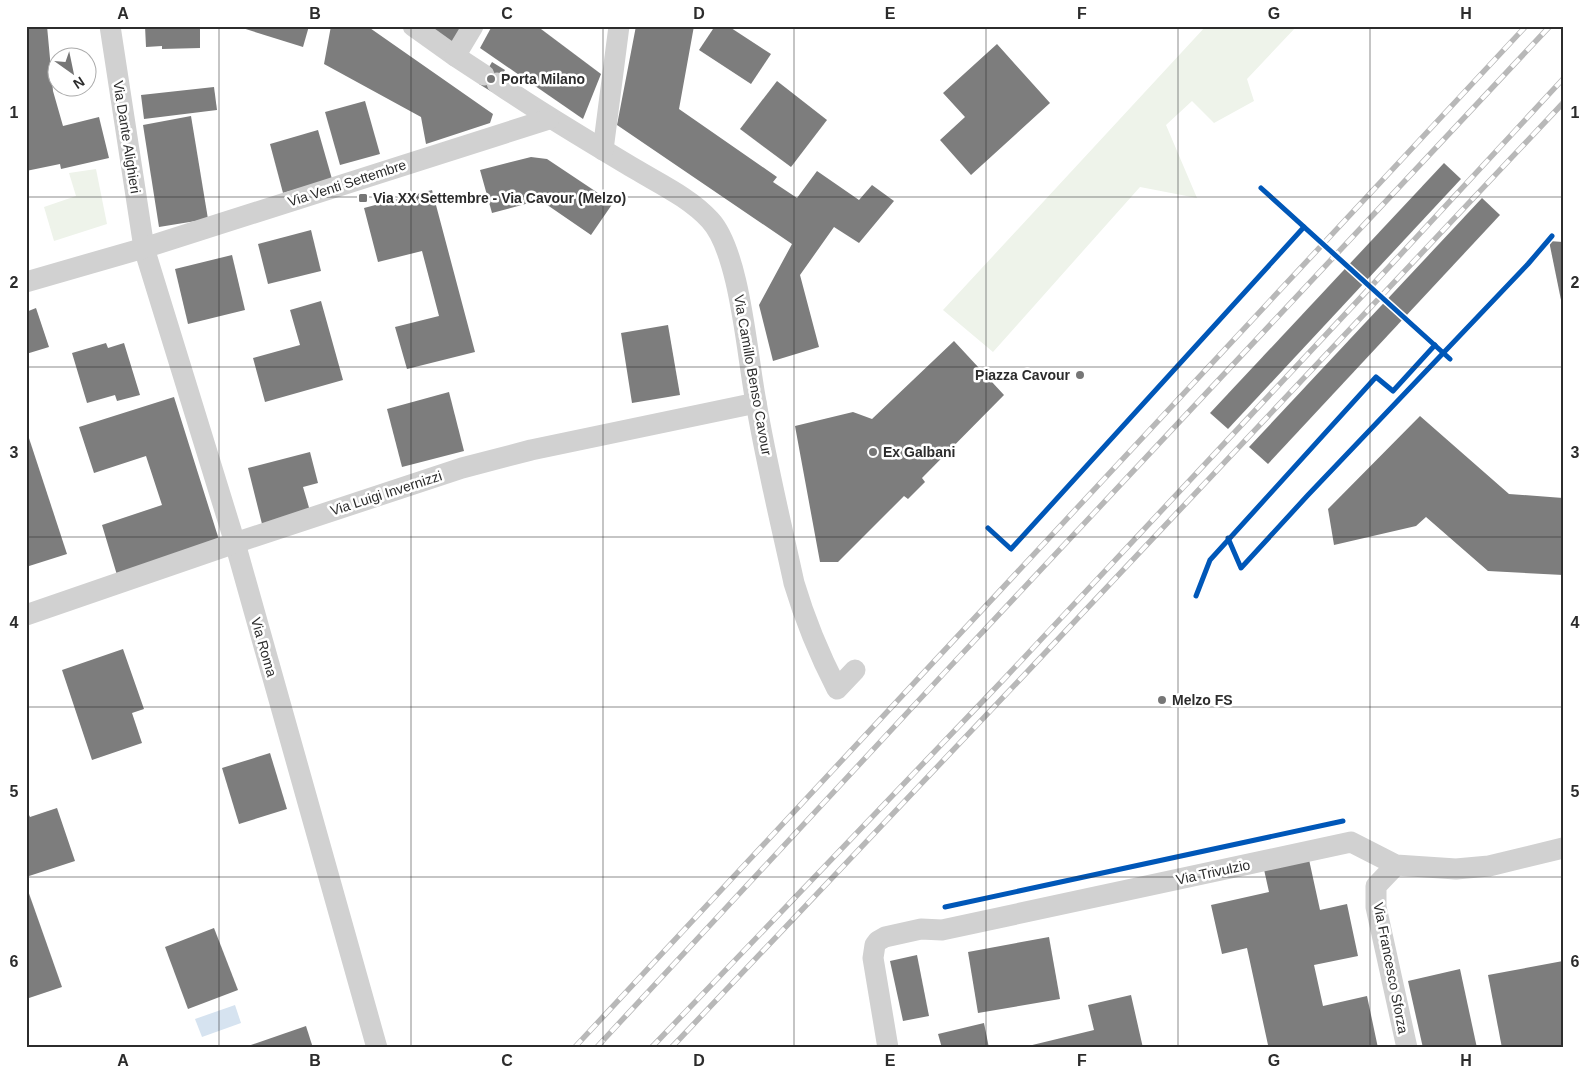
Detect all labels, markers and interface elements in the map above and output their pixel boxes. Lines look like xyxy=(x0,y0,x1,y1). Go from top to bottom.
text: A xyxy=(117,5,129,22)
text: B xyxy=(309,5,321,22)
text: C xyxy=(501,5,513,22)
text: D xyxy=(693,5,705,22)
text: E xyxy=(885,5,896,22)
text: F xyxy=(1077,5,1087,22)
text: G xyxy=(1268,5,1280,22)
text: H xyxy=(1460,5,1472,22)
north arrow xyxy=(48,48,98,98)
place label: Porta Milano xyxy=(501,71,585,87)
text: N xyxy=(70,73,88,92)
marker: Porta Milano xyxy=(485,73,497,85)
street label: Via Dante Alighieri xyxy=(110,79,144,195)
text: 1 xyxy=(10,104,19,121)
text: 1 xyxy=(1571,104,1580,121)
street label: Via Venti Settembre xyxy=(286,156,408,210)
place label: Via XX Settembre - Via Cavour (Melzo) xyxy=(373,190,626,206)
marker: Via XX Settembre - Via Cavour (Melzo) xyxy=(357,192,369,204)
text: 2 xyxy=(10,274,19,291)
text: 2 xyxy=(1571,274,1580,291)
street label: Via Camillo Benso Cavour xyxy=(731,293,775,457)
place label: Piazza Cavour xyxy=(975,367,1071,383)
marker: Piazza Cavour xyxy=(1074,369,1086,381)
text: 3 xyxy=(10,444,19,461)
place label: Ex Galbani xyxy=(883,444,955,460)
text: 3 xyxy=(1571,444,1580,461)
marker: Ex Galbani xyxy=(867,446,879,458)
street label: Via Luigi Invernizzi xyxy=(328,467,444,519)
text: 4 xyxy=(10,614,19,631)
text: 4 xyxy=(1571,614,1580,631)
street label: Via Roma xyxy=(248,615,280,679)
place label: Melzo FS xyxy=(1172,692,1233,708)
marker: Melzo FS xyxy=(1156,694,1168,706)
text: 5 xyxy=(10,783,19,800)
text: 5 xyxy=(1571,783,1580,800)
street label: Via Trivulzio xyxy=(1175,856,1252,888)
street label: Via Francesco Sforza xyxy=(1370,901,1412,1035)
text: 6 xyxy=(10,953,19,970)
text: 6 xyxy=(1571,953,1580,970)
text: A xyxy=(117,1052,129,1069)
text: B xyxy=(309,1052,321,1069)
text: C xyxy=(501,1052,513,1069)
text: D xyxy=(693,1052,705,1069)
text: E xyxy=(885,1052,896,1069)
text: F xyxy=(1077,1052,1087,1069)
text: G xyxy=(1268,1052,1280,1069)
text: H xyxy=(1460,1052,1472,1069)

